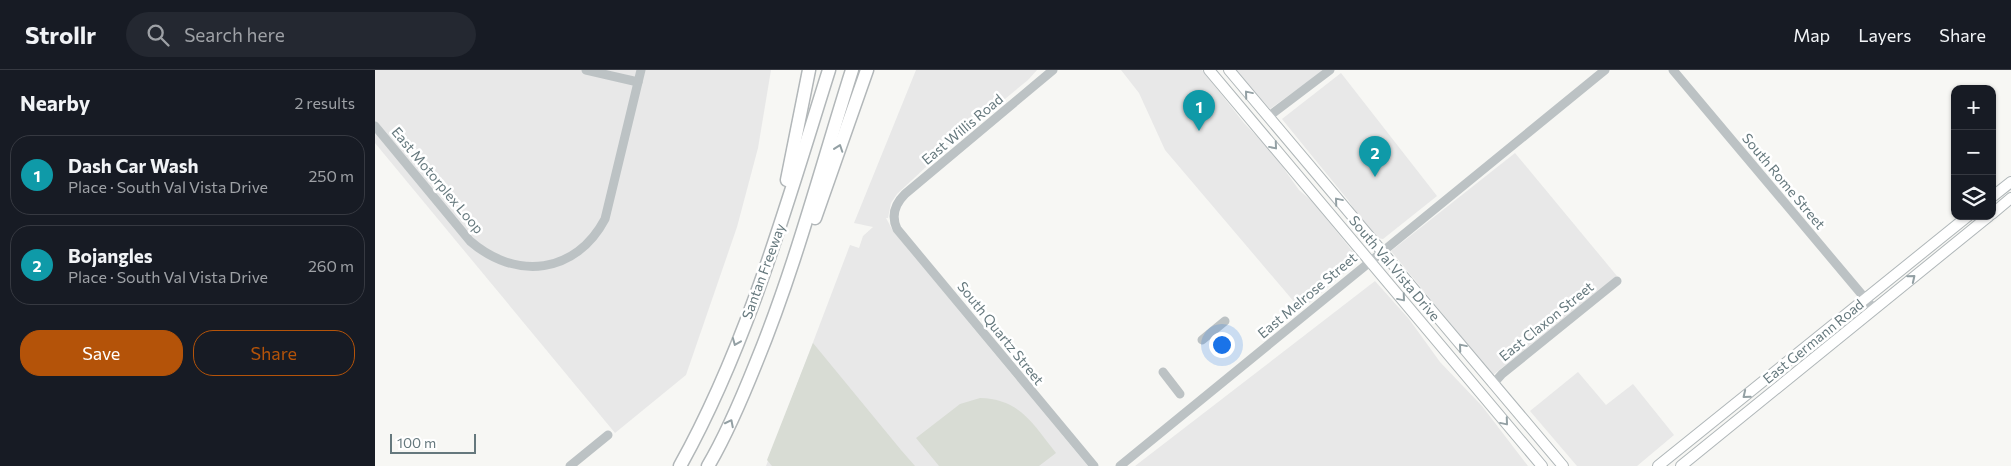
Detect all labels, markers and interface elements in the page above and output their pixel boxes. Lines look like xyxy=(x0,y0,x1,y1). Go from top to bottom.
search box xyxy=(126,12,476,57)
text: Strollr xyxy=(25,20,96,49)
icon: search xyxy=(144,21,172,49)
text: Search here xyxy=(184,23,285,46)
text: Map xyxy=(1793,24,1830,46)
text: Layers xyxy=(1858,24,1911,46)
text: Share xyxy=(1939,24,1986,46)
map controls xyxy=(1951,85,1996,220)
button: + xyxy=(1951,85,1996,130)
text: Nearby xyxy=(20,90,90,115)
street label: East Willis Road xyxy=(918,90,1006,168)
pin: 1 xyxy=(1183,90,1215,131)
one-way arrow xyxy=(1245,90,1254,99)
text: 2 results xyxy=(294,93,355,112)
street label: East Motorplex Loop xyxy=(388,123,488,237)
street label: South Rome Street xyxy=(1739,130,1829,233)
button: − xyxy=(1951,130,1996,175)
pin: 2 xyxy=(1359,136,1391,177)
one-way arrow xyxy=(1268,141,1277,150)
one-way arrow xyxy=(834,145,844,153)
text: Dash Car Wash xyxy=(68,154,199,177)
text: 1 xyxy=(33,166,41,185)
text: 250 m xyxy=(308,166,354,185)
button: layers xyxy=(1951,175,1996,220)
text: Place · South Val Vista Drive xyxy=(68,177,268,196)
one-way arrow xyxy=(1336,198,1344,207)
street label: South Val Vista Drive xyxy=(1346,212,1444,324)
street label: Santan Freeway xyxy=(738,221,788,321)
text: Bojangles xyxy=(68,244,153,267)
street label: East Melrose Street xyxy=(1254,248,1360,341)
text: 2 xyxy=(32,256,42,275)
text: 260 m xyxy=(308,256,354,275)
text: Place · South Val Vista Drive xyxy=(68,267,268,286)
one-way arrow xyxy=(1906,276,1915,284)
street label: South Quartz Street xyxy=(954,278,1048,388)
street label: East Claxon Street xyxy=(1495,278,1597,364)
one-way arrow xyxy=(1396,292,1405,301)
street label: East Germann Road xyxy=(1759,295,1867,387)
button: Save xyxy=(20,330,183,376)
button: Share xyxy=(193,330,355,376)
your location xyxy=(1209,332,1235,358)
one-way arrow xyxy=(732,337,743,346)
one-way arrow xyxy=(1459,344,1467,353)
one-way arrow xyxy=(1743,390,1752,398)
one-way arrow xyxy=(1500,416,1509,425)
one-way arrow xyxy=(724,419,734,428)
scale bar xyxy=(390,431,476,454)
text: 100 m xyxy=(397,434,436,451)

